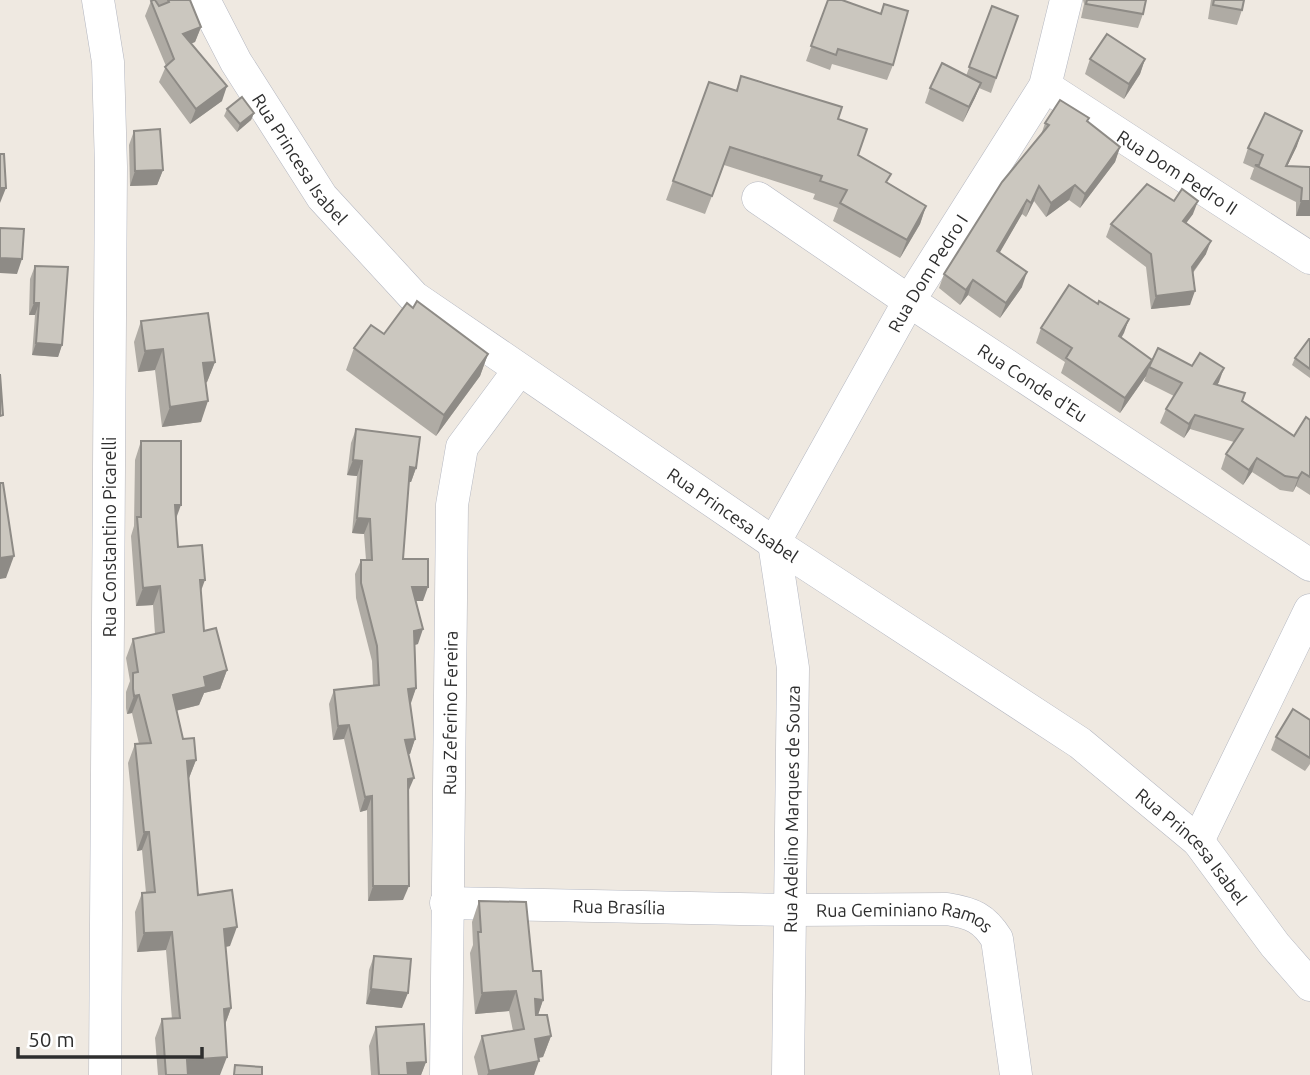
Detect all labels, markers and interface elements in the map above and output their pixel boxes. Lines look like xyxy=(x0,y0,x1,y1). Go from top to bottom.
street label: Rua Princesa Isabel xyxy=(249,90,352,228)
street label: Rua Dom Pedro II xyxy=(1114,126,1241,218)
street label: Rua Dom Pedro I xyxy=(884,210,971,336)
street label: Rua Conde d'Eu xyxy=(974,339,1091,426)
street label: Rua Constantino Picarelli xyxy=(99,437,119,637)
street label: Rua Princesa Isabel xyxy=(664,463,802,566)
street label: Rua Zeferino Fereira xyxy=(439,631,461,795)
street label: Rua Adelino Marques de Souza xyxy=(780,685,803,933)
street label: Rua Princesa Isabel xyxy=(1132,784,1251,908)
street label: Rua Brasília xyxy=(572,896,666,917)
street label: Rua Geminiano Ramos xyxy=(816,898,998,936)
scale bar xyxy=(18,1016,201,1060)
text: 50 m xyxy=(28,1027,75,1051)

